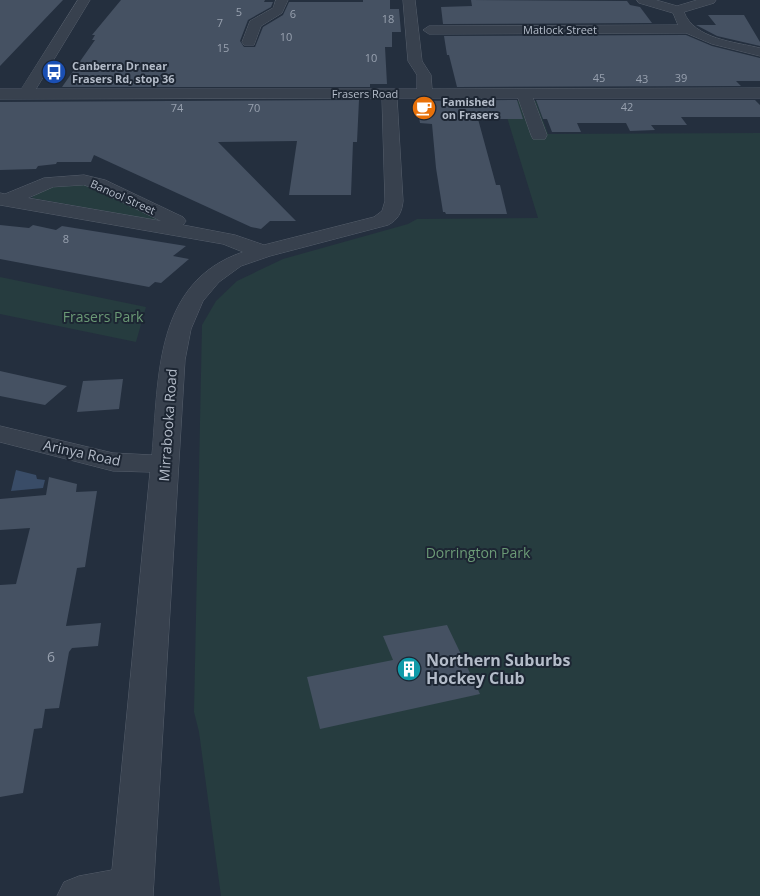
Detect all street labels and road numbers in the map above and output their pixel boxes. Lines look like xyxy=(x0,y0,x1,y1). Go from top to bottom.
street label: Matlock Street xyxy=(523,22,597,37)
street label: Frasers Road xyxy=(332,86,398,101)
street label: Banool Street xyxy=(88,176,158,218)
street label: Mirrabooka Road xyxy=(154,368,181,482)
street label: Arinya Road xyxy=(42,435,122,470)

